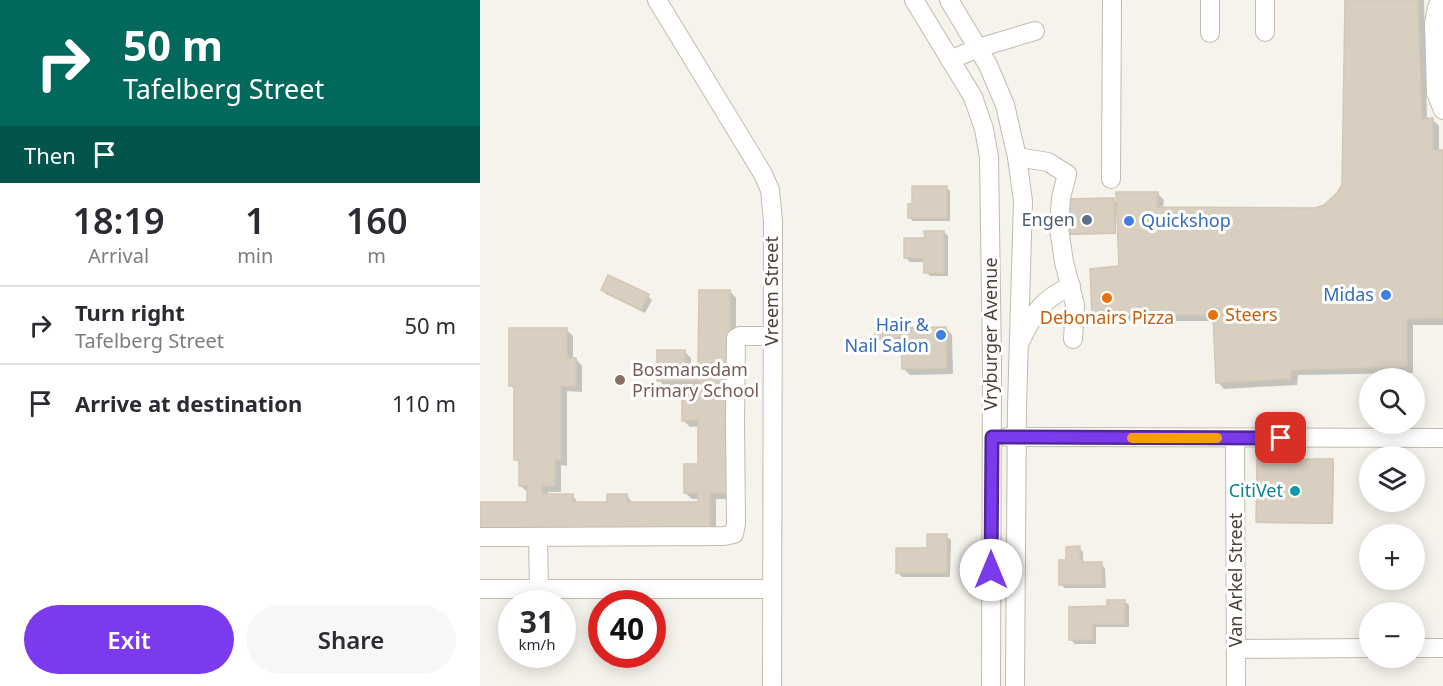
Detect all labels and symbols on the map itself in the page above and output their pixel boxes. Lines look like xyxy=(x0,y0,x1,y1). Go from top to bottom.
place label: Engen xyxy=(1022,207,1075,231)
place label: Quickshop xyxy=(1141,208,1231,232)
marker: Engen xyxy=(1080,213,1094,227)
marker: Quickshop xyxy=(1122,214,1136,228)
street label: Vreem Street xyxy=(759,236,783,346)
street label: Vryburger Avenue xyxy=(978,257,1002,411)
place label: Midas xyxy=(1323,282,1374,306)
marker: Midas xyxy=(1379,288,1393,302)
marker: Debonairs Pizza xyxy=(1100,291,1114,305)
place label: Steers xyxy=(1225,302,1278,326)
place label: Debonairs Pizza xyxy=(1040,305,1174,329)
marker: Steers xyxy=(1206,308,1220,322)
place label: Hair & Nail Salon xyxy=(845,312,930,357)
marker: Hair & Nail Salon xyxy=(934,328,948,342)
place label: Bosmansdam Primary School xyxy=(632,357,759,402)
marker: Bosmansdam Primary School xyxy=(613,373,627,387)
pin xyxy=(1255,412,1306,463)
place label: CitiVet xyxy=(1229,478,1283,502)
marker: CitiVet xyxy=(1288,484,1302,498)
street label: Van Arkel Street xyxy=(1223,512,1247,647)
position arrow xyxy=(959,538,1023,602)
speed limit sign: 40 xyxy=(588,590,666,668)

